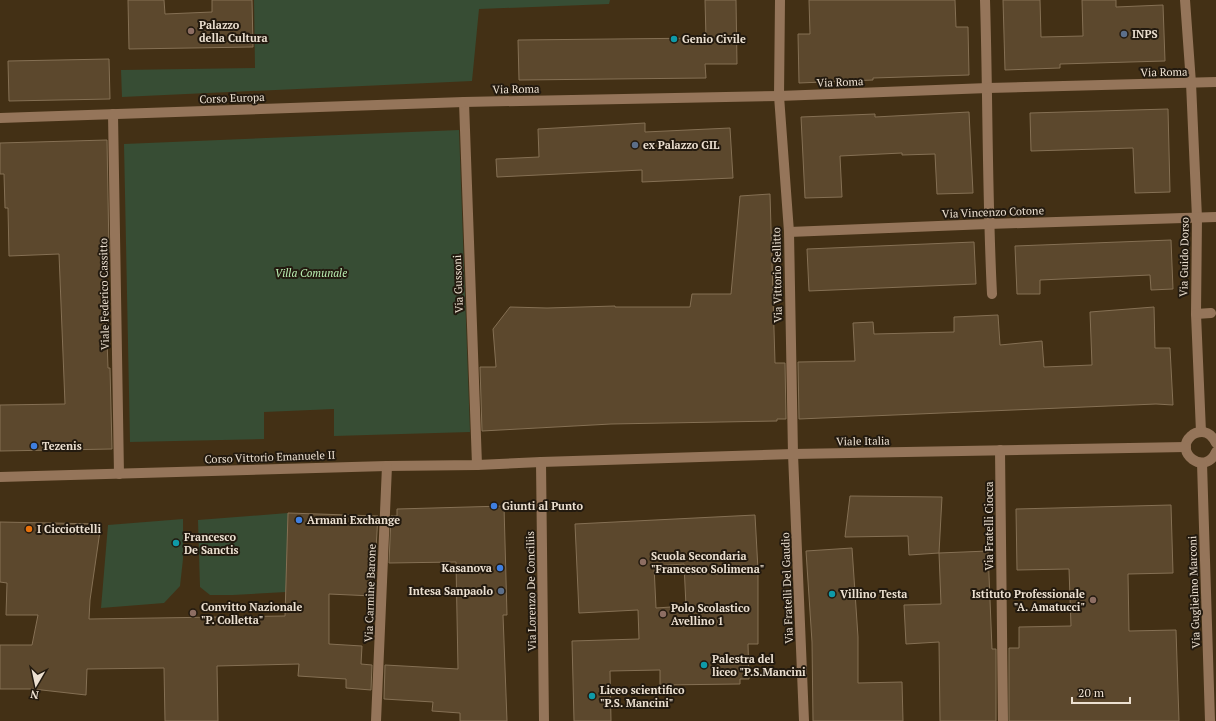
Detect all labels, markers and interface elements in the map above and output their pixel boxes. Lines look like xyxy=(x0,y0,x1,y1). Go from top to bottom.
place label: Palazzo della Cultura xyxy=(199,18,268,45)
marker: Palazzo della Cultura xyxy=(186,26,196,36)
place label: INPS xyxy=(1132,27,1158,41)
marker: INPS xyxy=(1119,29,1129,39)
place label: Genio Civile xyxy=(682,32,746,46)
marker: Genio Civile xyxy=(669,34,679,44)
street label: Via Roma xyxy=(1140,65,1188,79)
street label: Via Roma xyxy=(816,74,864,90)
street label: Via Roma xyxy=(492,82,540,96)
street label: Corso Europa xyxy=(199,90,265,106)
place label: ex Palazzo GIL xyxy=(643,138,720,152)
marker: ex Palazzo GIL xyxy=(630,140,640,150)
street label: Via Vincenzo Cotone xyxy=(942,203,1045,221)
street label: Via Guido Dorso xyxy=(1176,217,1192,297)
street label: Via Vittorio Sellitto xyxy=(769,227,785,323)
street label: Viale Federico Cassitto xyxy=(96,238,112,350)
street label: Via Gussoni xyxy=(450,255,466,313)
park label: Villa Comunale xyxy=(275,266,347,280)
street label: Viale Italia xyxy=(836,434,890,448)
place label: Tezenis xyxy=(42,439,82,453)
marker: Tezenis xyxy=(29,441,39,451)
street label: Corso Vittorio Emanuele II xyxy=(204,448,336,466)
street label: Via Fratelli Ciocca xyxy=(982,481,996,571)
place label: Giunti al Punto xyxy=(502,499,583,513)
marker: Giunti al Punto xyxy=(489,501,499,511)
place label: Armani Exchange xyxy=(307,513,400,527)
marker: Armani Exchange xyxy=(294,515,304,525)
place label: I Cicciottelli xyxy=(37,522,101,536)
marker: I Cicciottelli xyxy=(24,524,34,534)
place label: Francesco De Sanctis xyxy=(184,530,239,557)
street label: Via Lorenzo De Conciliis xyxy=(523,531,539,651)
street label: Via Fratelli Del Gaudio xyxy=(778,532,796,644)
street label: Via Guglielmo Marconi xyxy=(1185,535,1203,649)
marker: Francesco De Sanctis xyxy=(171,538,181,548)
street label: Via Carmine Barone xyxy=(361,543,379,642)
place label: Scuola Secondaria "Francesco Solimena" xyxy=(651,549,764,576)
marker: Scuola Secondaria "Francesco Solimena" xyxy=(638,557,648,567)
place label: Kasanova xyxy=(441,561,492,575)
marker: Kasanova xyxy=(495,563,505,573)
place label: Intesa Sanpaolo xyxy=(409,584,493,598)
marker: Intesa Sanpaolo xyxy=(496,586,506,596)
place label: Villino Testa xyxy=(840,587,907,601)
place label: Istituto Professionale "A. Amatucci" xyxy=(972,587,1085,614)
marker: Villino Testa xyxy=(827,589,837,599)
marker: Istituto Professionale "A. Amatucci" xyxy=(1088,595,1098,605)
place label: Convitto Nazionale "P. Colletta" xyxy=(201,600,303,627)
place label: Polo Scolastico Avellino 1 xyxy=(671,601,750,628)
marker: Convitto Nazionale "P. Colletta" xyxy=(188,608,198,618)
marker: Polo Scolastico Avellino 1 xyxy=(658,609,668,619)
place label: Palestra del liceo "P.S.Mancini xyxy=(712,652,806,679)
marker: Palestra del liceo "P.S.Mancini xyxy=(699,660,709,670)
north arrow xyxy=(16,665,56,705)
scale bar xyxy=(1072,679,1130,705)
place label: Liceo scientifico "P.S. Mancini" xyxy=(600,683,685,710)
text: 20 m xyxy=(1078,685,1105,700)
text: N xyxy=(29,687,40,702)
marker: Liceo scientifico "P.S. Mancini" xyxy=(587,691,597,701)

